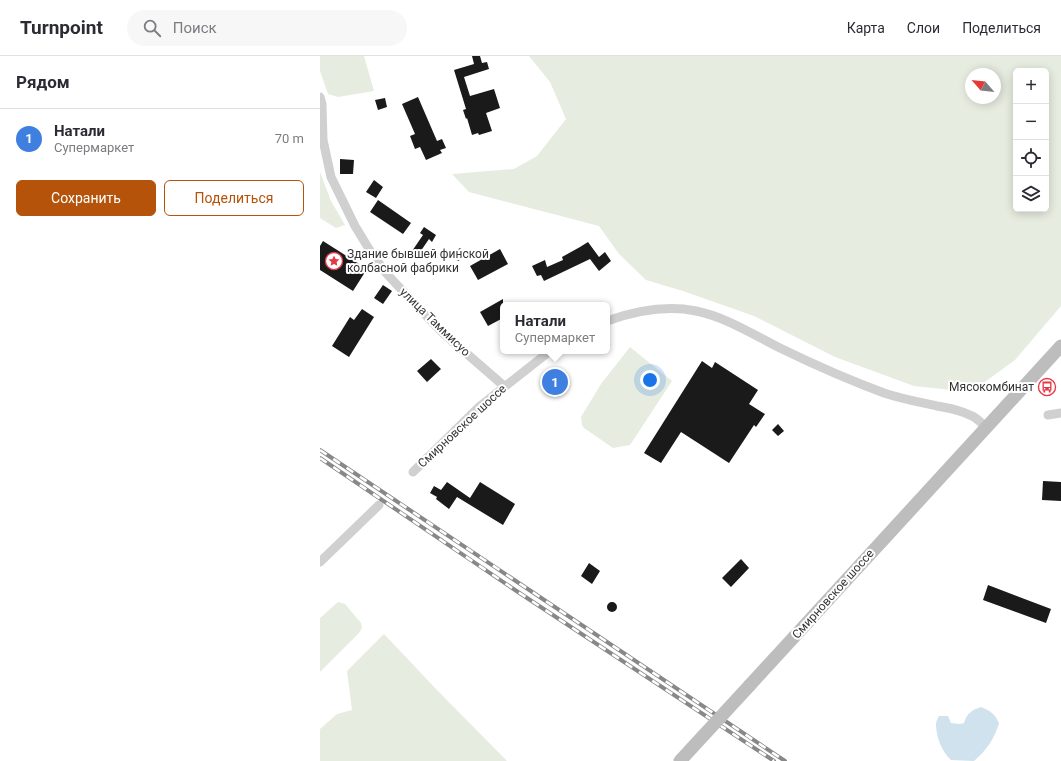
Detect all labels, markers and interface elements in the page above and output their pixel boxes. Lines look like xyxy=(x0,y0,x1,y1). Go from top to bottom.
search box xyxy=(127,10,407,46)
text: Turnpoint xyxy=(20,16,103,39)
icon: search xyxy=(141,17,163,39)
text: Поиск xyxy=(173,19,217,37)
text: Карта xyxy=(847,20,885,36)
text: Слои xyxy=(907,20,940,36)
text: Поделиться xyxy=(962,20,1041,36)
north arrow xyxy=(965,68,1001,104)
map controls xyxy=(1013,68,1049,212)
button: + xyxy=(1013,68,1049,104)
text: Рядом xyxy=(16,72,70,92)
button: − xyxy=(1013,104,1049,140)
text: Натали xyxy=(54,122,105,140)
text: 1 xyxy=(25,131,33,146)
text: 70 m xyxy=(275,131,304,146)
text: Супермаркет xyxy=(54,140,134,155)
button: locate xyxy=(1013,140,1049,176)
button: layers xyxy=(1013,176,1049,212)
button: Сохранить xyxy=(16,180,156,216)
button: Поделиться xyxy=(164,180,304,216)
place label: Здание бывшей финской колбасной фабрики xyxy=(347,247,489,275)
place icon: Здание бывшей финской колбасной фабрики xyxy=(324,251,344,271)
street label: улица Таммисуо xyxy=(397,285,473,359)
popup xyxy=(500,302,610,354)
text: Натали xyxy=(515,312,566,330)
text: Супермаркет xyxy=(515,330,595,345)
pin: 1 xyxy=(542,367,568,397)
your location xyxy=(640,370,660,390)
bus stop icon: Мясокомбинат xyxy=(1037,377,1057,397)
place label: Мясокомбинат xyxy=(949,380,1034,394)
street label: Смирновское шоссе xyxy=(415,382,509,470)
street label: Смирновское шоссе xyxy=(789,546,877,642)

